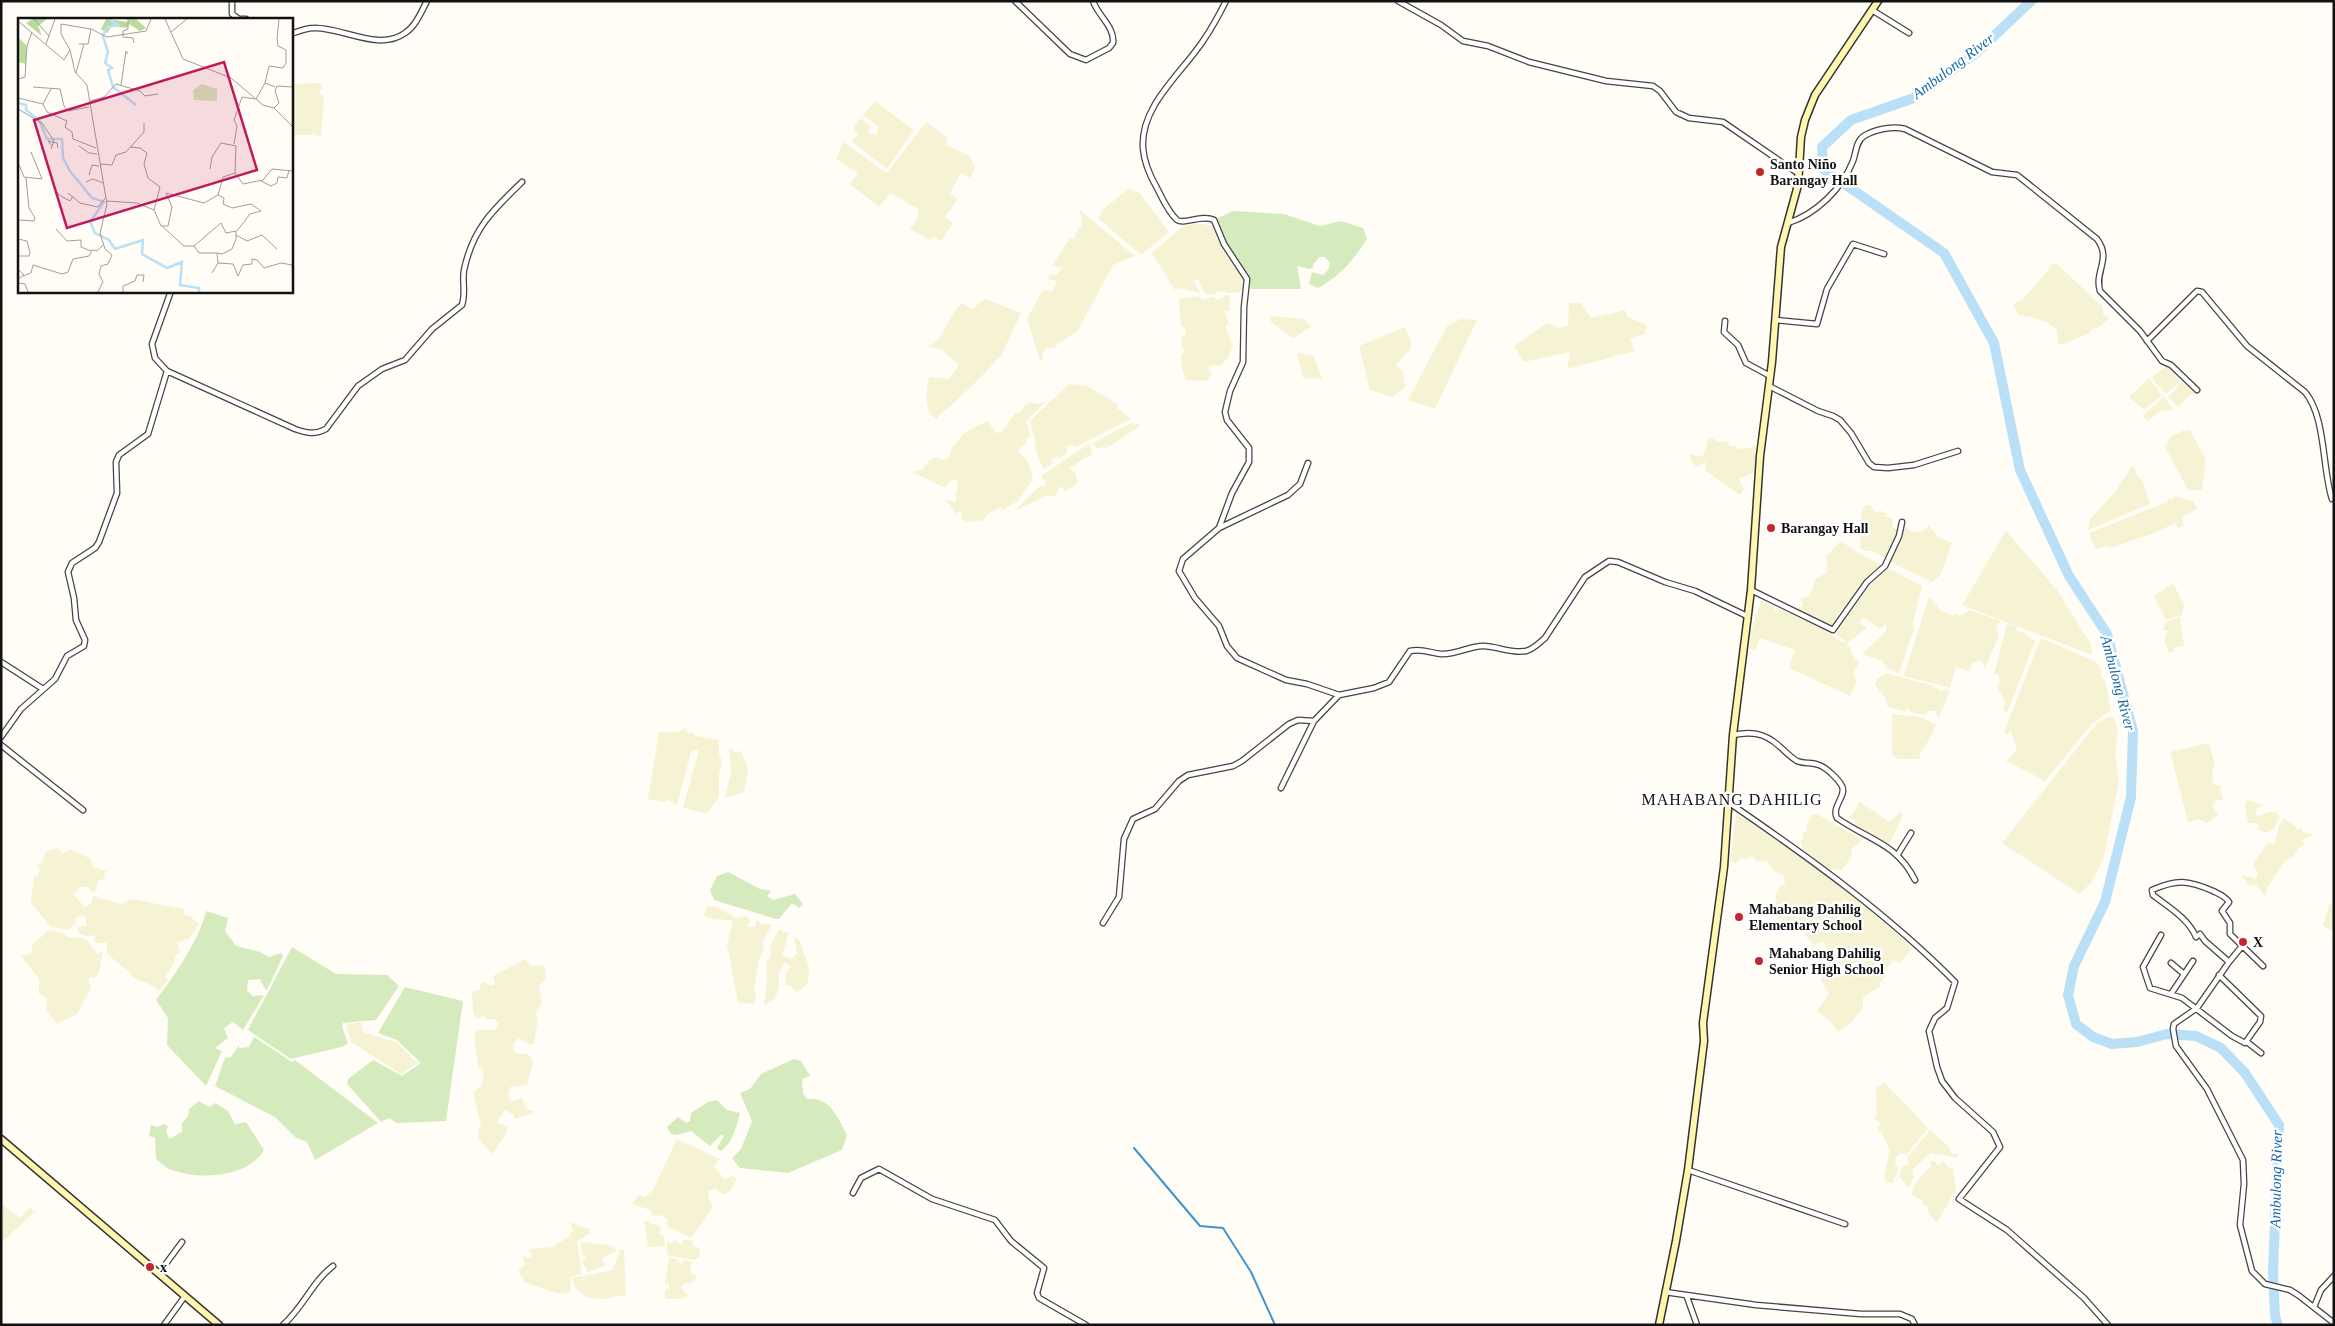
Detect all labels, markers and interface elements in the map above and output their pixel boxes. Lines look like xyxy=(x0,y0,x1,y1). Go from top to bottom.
inset map xyxy=(18,18,292,292)
water label: Ambulong River xyxy=(1908,30,1997,102)
place label: Santo Niño Barangay Hall xyxy=(1770,157,1858,188)
marker: Santo Niño Barangay Hall xyxy=(1754,166,1766,178)
place label: Barangay Hall xyxy=(1781,521,1869,536)
marker: Barangay Hall xyxy=(1765,522,1777,534)
water label: Ambulong River xyxy=(2097,633,2138,733)
district label: MAHABANG DAHILIG xyxy=(1642,791,1822,808)
place label: Mahabang Dahilig Elementary School xyxy=(1749,902,1862,933)
marker: Mahabang Dahilig Elementary School xyxy=(1733,911,1745,923)
place label: X xyxy=(2253,935,2263,950)
marker: X xyxy=(2237,936,2249,948)
place label: Mahabang Dahilig Senior High School xyxy=(1769,946,1884,977)
marker: Mahabang Dahilig Senior High School xyxy=(1753,955,1765,967)
water label: Ambulong River xyxy=(2267,1130,2285,1229)
place label: x xyxy=(160,1260,167,1275)
marker: x xyxy=(144,1261,156,1273)

